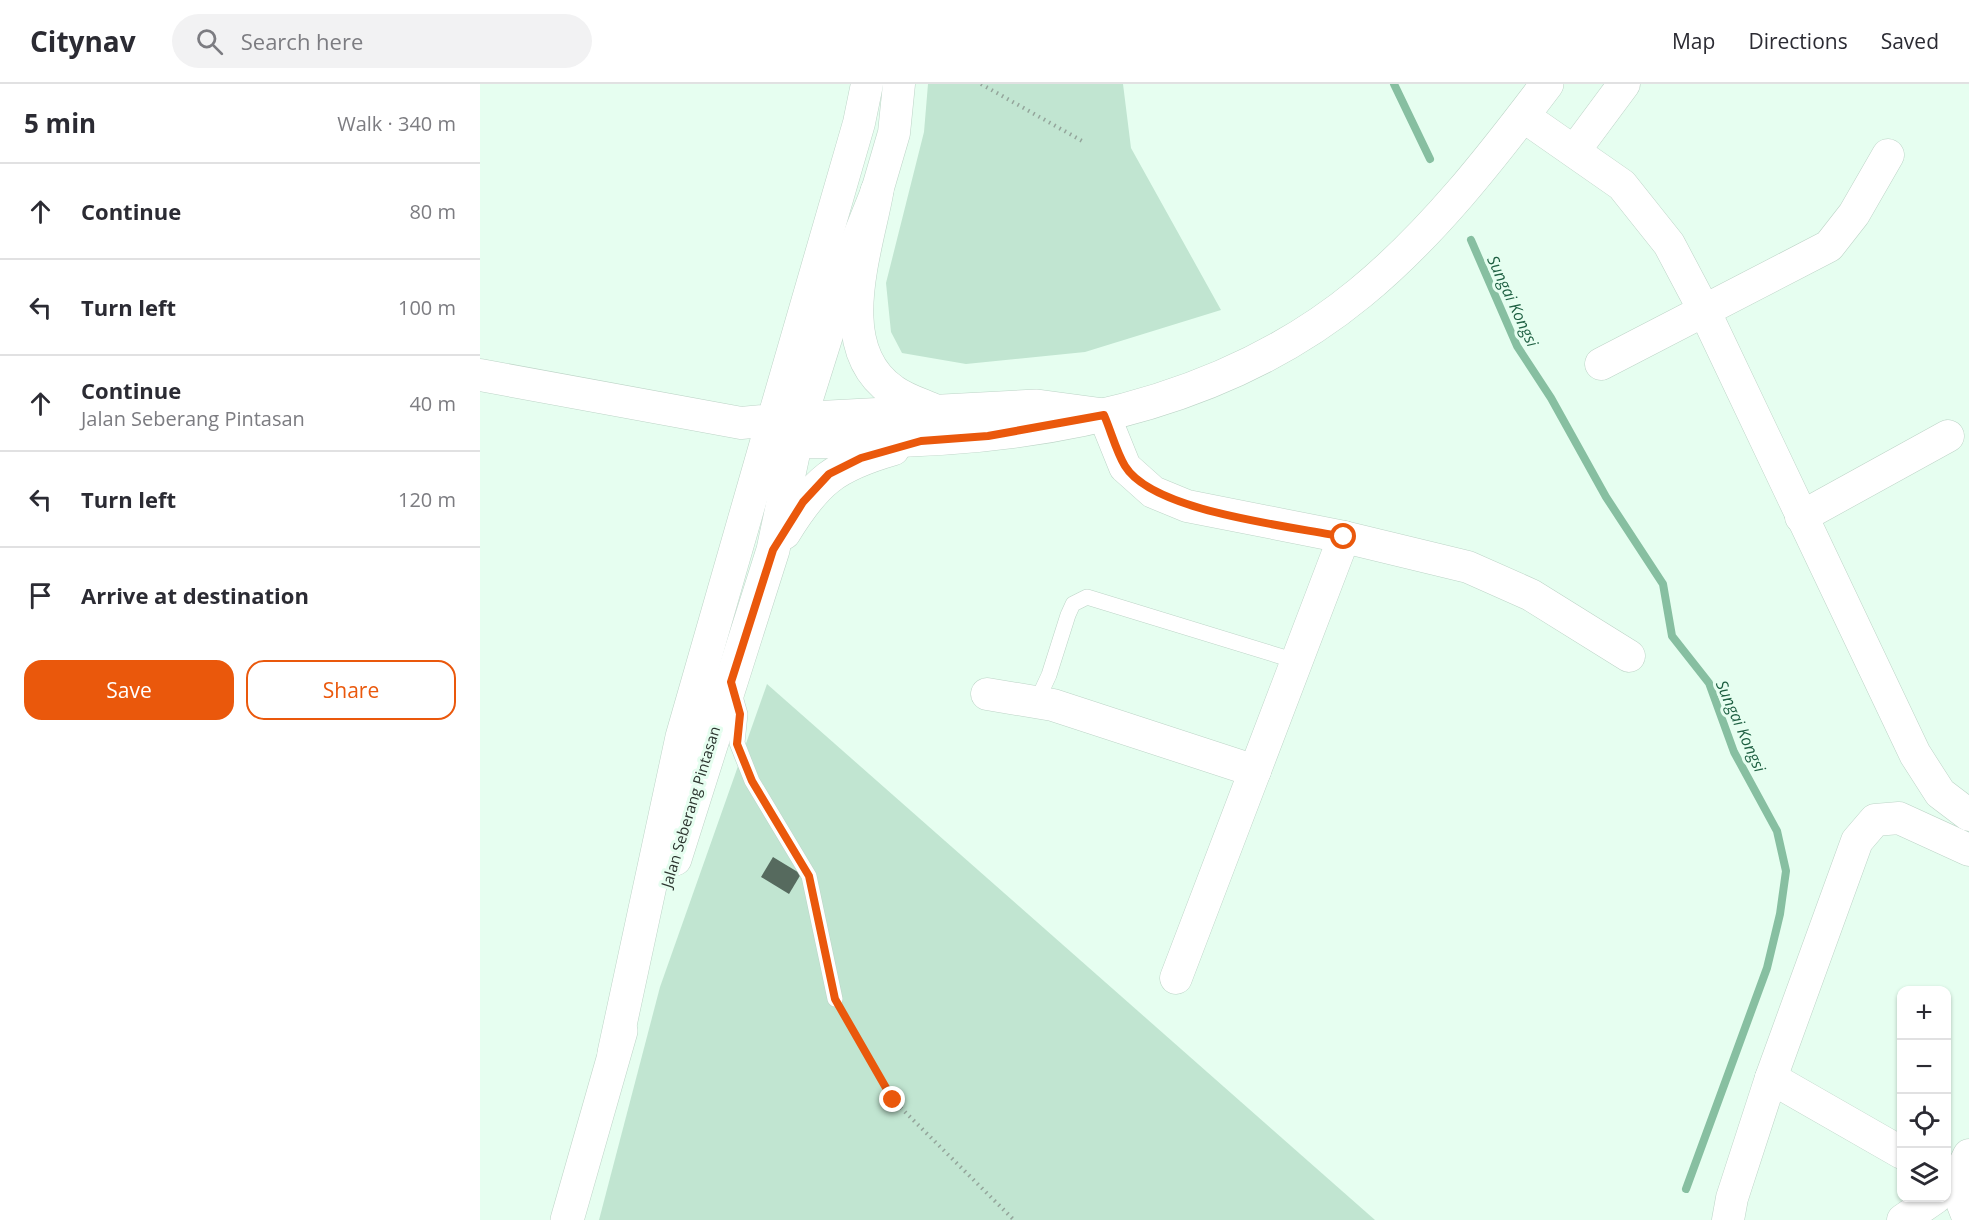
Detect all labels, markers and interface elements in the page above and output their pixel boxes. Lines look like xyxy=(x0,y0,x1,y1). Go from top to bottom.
search box xyxy=(172,14,592,68)
text: Citynav xyxy=(30,22,136,60)
icon: search xyxy=(193,25,226,58)
text: Search here xyxy=(241,26,363,56)
text: Map xyxy=(1672,27,1715,55)
text: Directions xyxy=(1748,27,1848,55)
text: Saved xyxy=(1881,27,1939,55)
text: 5 min xyxy=(24,105,96,141)
text: Walk · 340 m xyxy=(337,110,456,137)
icon: ahead xyxy=(24,195,57,228)
text: Continue xyxy=(81,196,181,226)
text: 80 m xyxy=(409,198,456,225)
water label: Sungai Kongsi xyxy=(1482,252,1544,351)
icon: left xyxy=(24,291,57,324)
text: Turn left xyxy=(81,292,176,322)
text: 100 m xyxy=(398,294,456,321)
text: Continue xyxy=(81,375,181,405)
icon: ahead xyxy=(24,387,57,420)
text: 40 m xyxy=(409,390,456,417)
text: Jalan Seberang Pintasan xyxy=(81,405,305,432)
icon: left xyxy=(24,483,57,516)
text: Turn left xyxy=(81,484,176,514)
text: 120 m xyxy=(398,486,456,513)
route start xyxy=(1330,523,1356,549)
icon: arrive xyxy=(24,579,57,612)
text: Arrive at destination xyxy=(81,580,309,610)
button: Save xyxy=(24,660,234,720)
button: Share xyxy=(246,660,456,720)
water label: Sungai Kongsi xyxy=(1711,677,1771,776)
street label: Jalan Seberang Pintasan xyxy=(655,723,724,892)
map controls xyxy=(1897,986,1951,1202)
button: + xyxy=(1897,986,1951,1040)
button: − xyxy=(1897,1040,1951,1094)
route end xyxy=(879,1086,905,1112)
button: locate xyxy=(1897,1094,1951,1148)
button: layers xyxy=(1897,1148,1951,1202)

